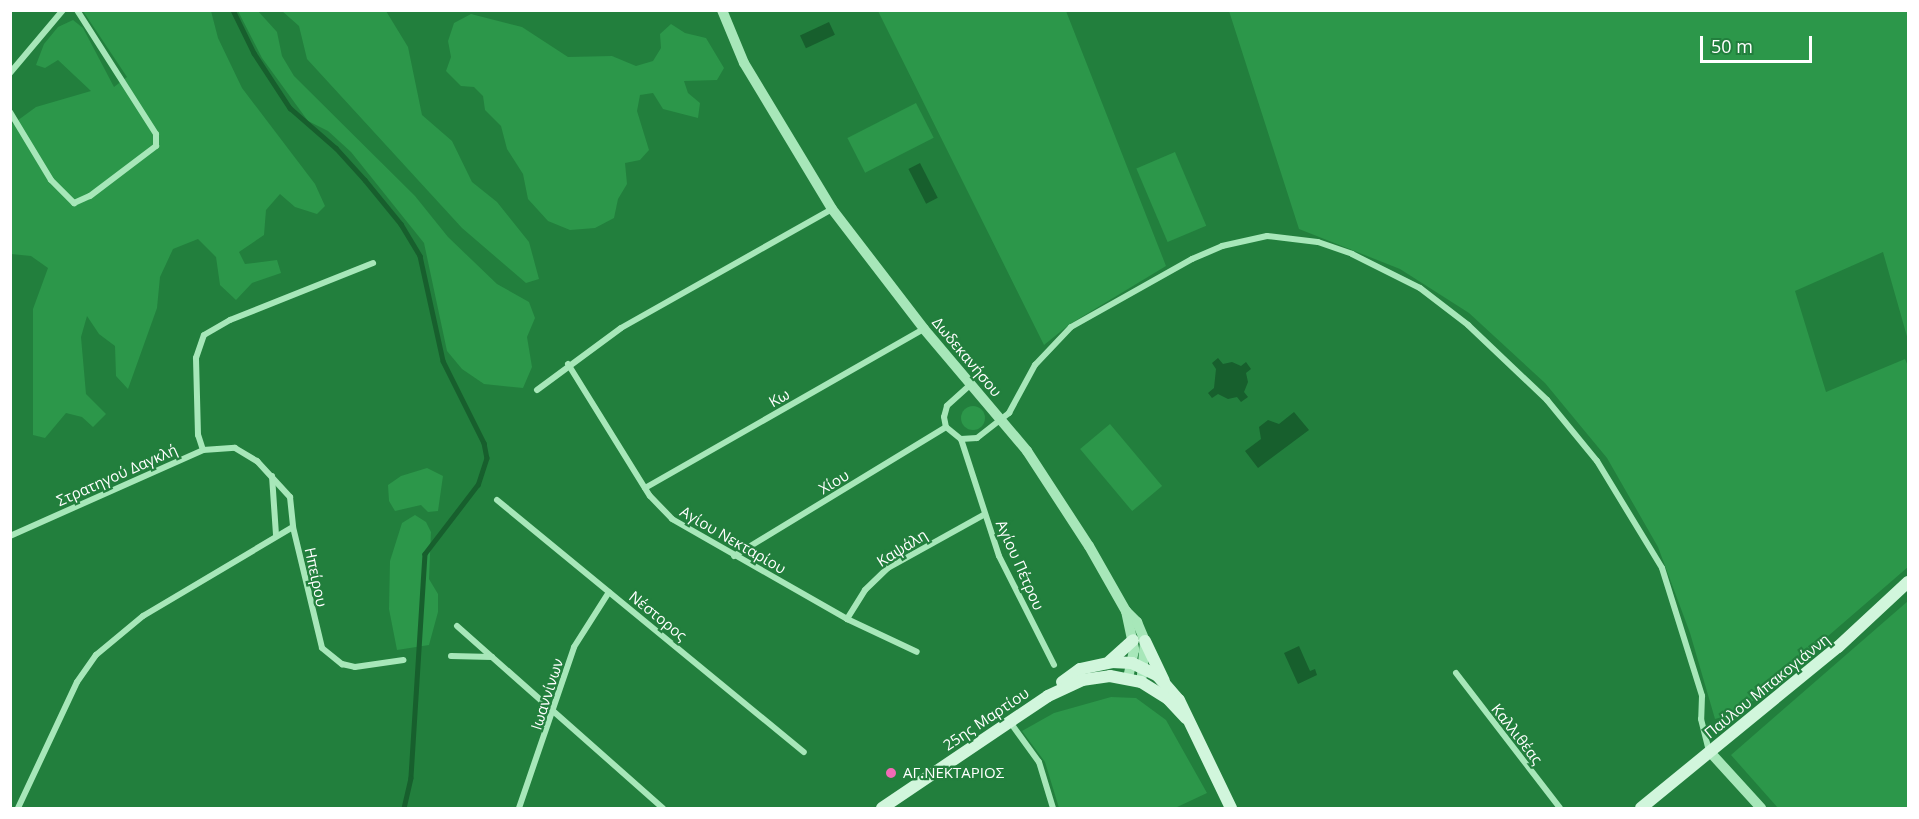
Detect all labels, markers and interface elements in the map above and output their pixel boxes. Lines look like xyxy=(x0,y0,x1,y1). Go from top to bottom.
scale bar xyxy=(1703,24,1816,62)
text: 50 m xyxy=(1711,34,1753,58)
street label: Δωδεκανήσου xyxy=(929,314,1005,400)
street label: Κω xyxy=(765,385,793,411)
street label: Στρατηγού Δαγκλή xyxy=(54,440,180,510)
street label: Χίου xyxy=(816,466,852,498)
street label: Αγίου Νεκταρίου xyxy=(677,502,789,578)
street label: Αγίου Πέτρου xyxy=(992,517,1048,613)
street label: Καψάλη xyxy=(873,526,931,570)
street label: Ηπείρου xyxy=(301,546,331,608)
street label: Νέστορος xyxy=(626,587,690,645)
street label: Παύλου Μπακογιάννη xyxy=(1701,630,1833,742)
street label: Ιωαννίνων xyxy=(527,656,567,732)
street label: 25ης Μαρτίου xyxy=(940,684,1032,754)
street label: Καλλιθέας xyxy=(1488,700,1546,768)
place label: ΑΓ.ΝΕΚΤΑΡΙΟΣ xyxy=(903,764,1004,782)
marker: ΑΓ.ΝΕΚΤΑΡΙΟΣ xyxy=(884,766,898,780)

